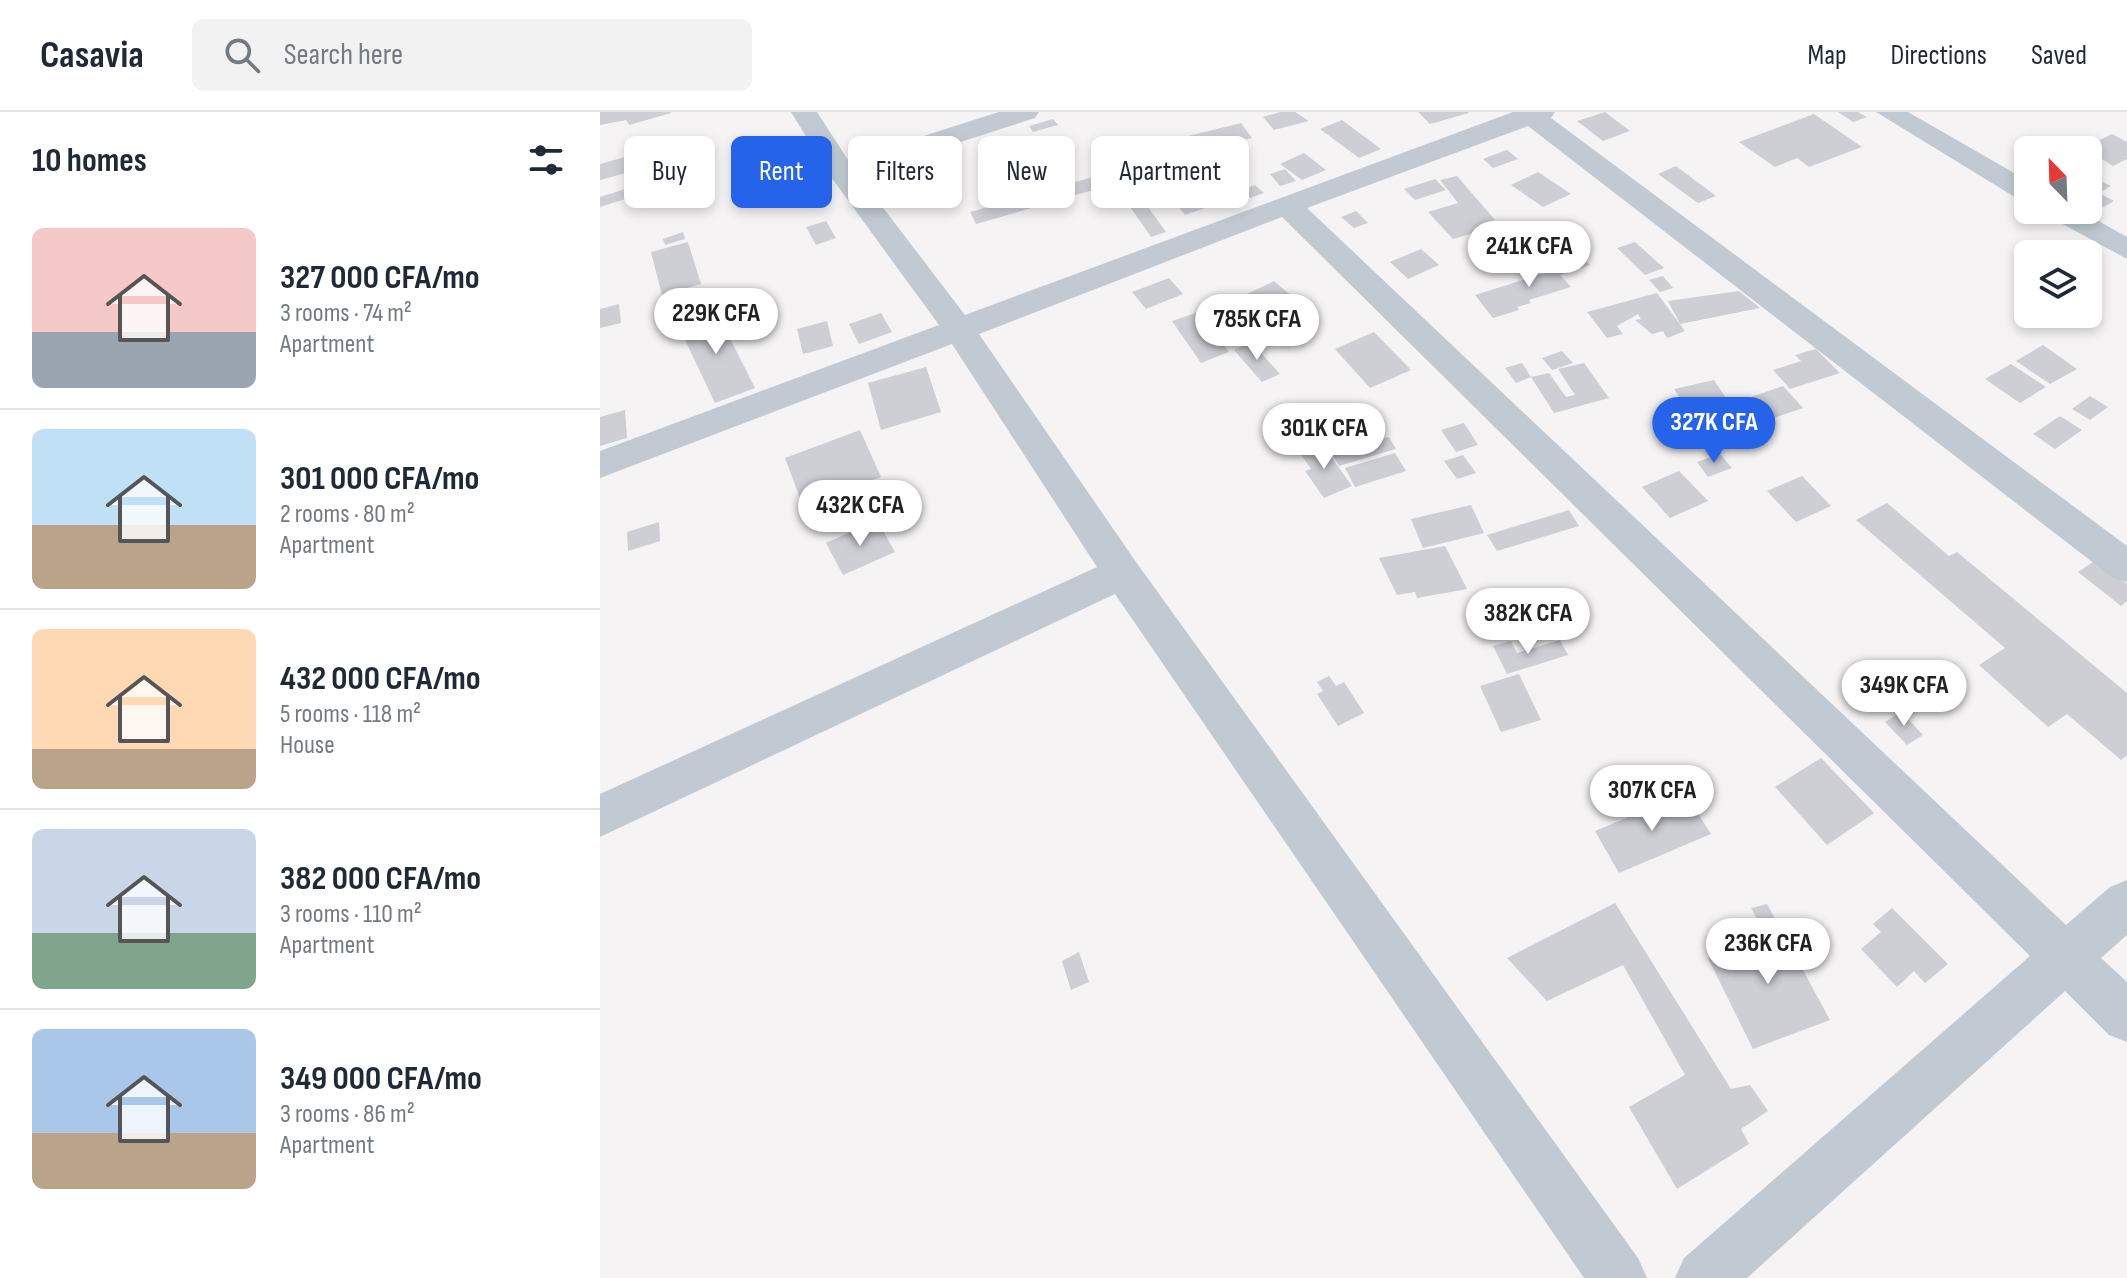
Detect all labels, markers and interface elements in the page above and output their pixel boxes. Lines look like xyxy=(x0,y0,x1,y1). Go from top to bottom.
search box xyxy=(192,19,752,91)
text: Casavia xyxy=(40,33,144,78)
icon: search xyxy=(220,33,264,77)
text: Search here xyxy=(284,37,403,73)
text: Map xyxy=(1808,39,1847,72)
text: Directions xyxy=(1891,39,1987,72)
text: Saved xyxy=(2031,39,2087,72)
chip: Buy xyxy=(624,136,715,208)
chip: Rent xyxy=(731,136,832,208)
chip: Filters xyxy=(848,136,962,208)
chip: New xyxy=(978,136,1075,208)
chip: Apartment xyxy=(1091,136,1249,208)
north arrow xyxy=(2014,136,2102,224)
map controls xyxy=(2014,136,2102,328)
icon: filters xyxy=(524,138,568,182)
text: 10 homes xyxy=(32,140,147,181)
pin: 241K CFA xyxy=(1446,221,1612,289)
text: 241K CFA xyxy=(1486,231,1572,262)
button: layers xyxy=(2014,240,2102,328)
text: 327 000 CFA/mo xyxy=(280,257,480,298)
icon: home xyxy=(96,260,192,356)
pin: 229K CFA xyxy=(633,288,799,356)
pin: 785K CFA xyxy=(1174,294,1340,362)
text: 3 rooms · 74 m² xyxy=(280,298,412,329)
text: 229K CFA xyxy=(672,298,760,329)
text: 785K CFA xyxy=(1213,304,1301,335)
text: Apartment xyxy=(280,329,374,360)
pin: 327K CFA xyxy=(1631,397,1797,465)
pin: 301K CFA xyxy=(1241,403,1407,471)
text: 327K CFA xyxy=(1670,407,1758,438)
text: 301K CFA xyxy=(1280,413,1368,444)
text: 301 000 CFA/mo xyxy=(280,458,479,499)
icon: home xyxy=(96,461,192,557)
pin: 432K CFA xyxy=(777,480,943,548)
text: 432K CFA xyxy=(816,490,904,521)
text: 2 rooms · 80 m² xyxy=(280,499,415,530)
text: Apartment xyxy=(280,530,374,561)
pin: 382K CFA xyxy=(1445,588,1611,656)
text: 382K CFA xyxy=(1484,598,1572,629)
text: 432 000 CFA/mo xyxy=(280,658,481,699)
pin: 349K CFA xyxy=(1821,660,1987,728)
icon: home xyxy=(96,661,192,757)
text: 349K CFA xyxy=(1860,670,1948,701)
text: 5 rooms · 118 m² xyxy=(280,699,421,730)
text: House xyxy=(280,730,335,761)
pin: 307K CFA xyxy=(1569,765,1735,833)
text: 307K CFA xyxy=(1608,775,1696,806)
text: 382 000 CFA/mo xyxy=(280,858,481,899)
icon: home xyxy=(96,861,192,957)
text: 3 rooms · 110 m² xyxy=(280,899,422,930)
pin: 236K CFA xyxy=(1685,918,1851,986)
text: 236K CFA xyxy=(1724,928,1812,959)
text: Apartment xyxy=(280,930,374,961)
text: 349 000 CFA/mo xyxy=(280,1058,482,1099)
icon: home xyxy=(96,1061,192,1157)
text: 3 rooms · 86 m² xyxy=(280,1099,415,1130)
text: Apartment xyxy=(280,1130,374,1161)

